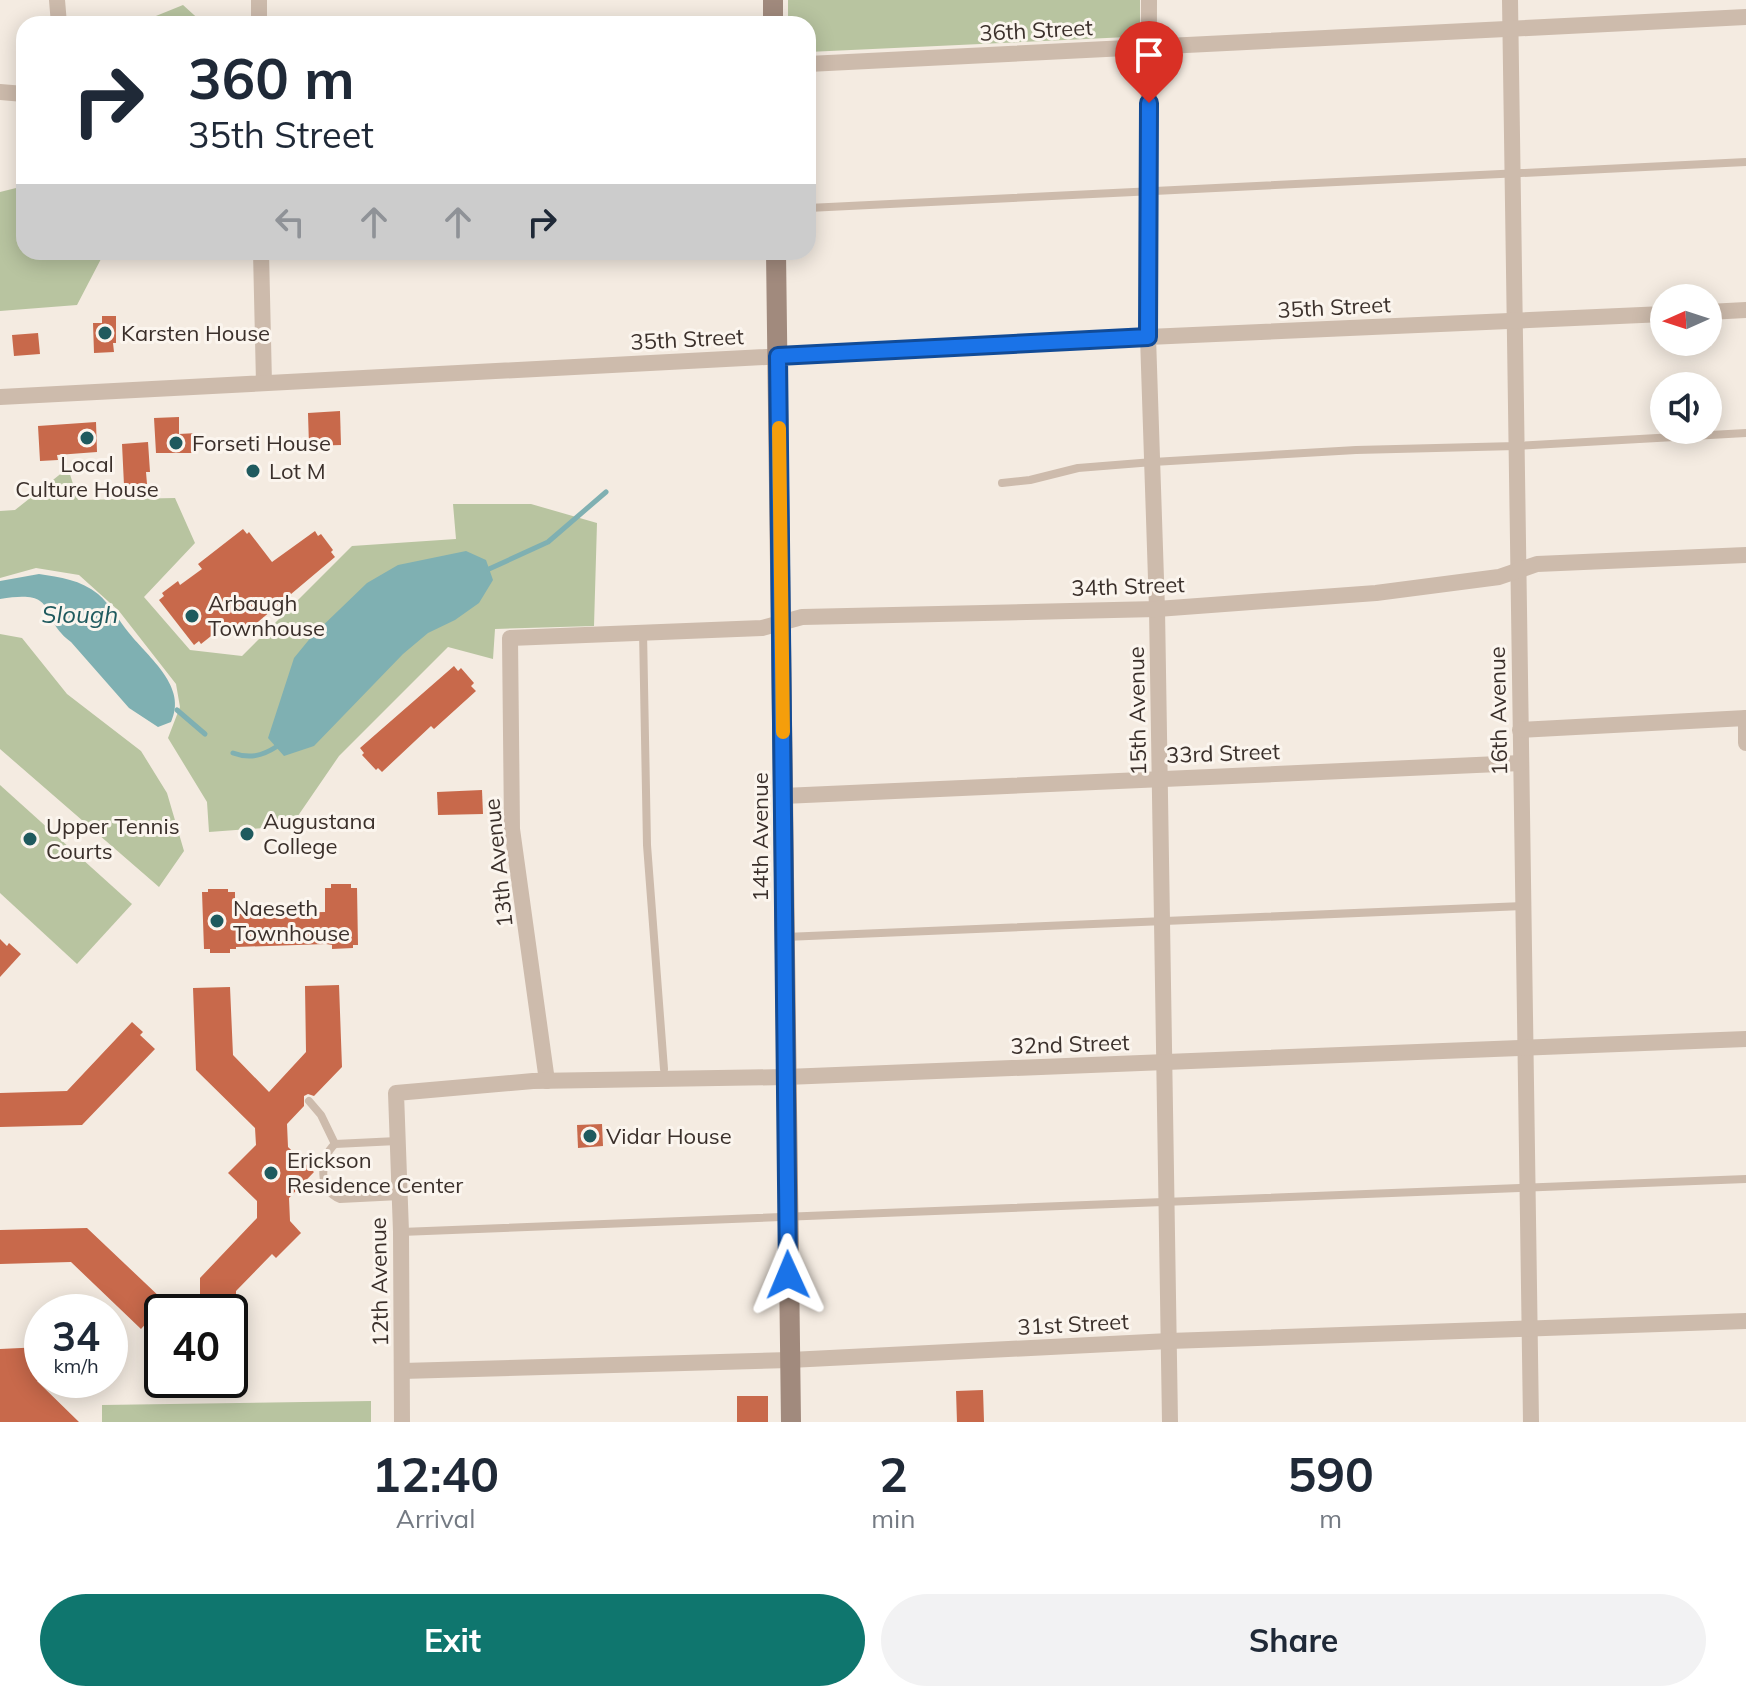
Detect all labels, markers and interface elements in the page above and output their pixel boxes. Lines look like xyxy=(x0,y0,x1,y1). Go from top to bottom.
street label: 36th Street xyxy=(979,13,1094,47)
pin xyxy=(1115,21,1183,103)
icon: arrive xyxy=(1127,33,1171,77)
text: 360 m xyxy=(188,43,355,113)
icon: right xyxy=(56,48,160,152)
text: 35th Street xyxy=(188,112,374,157)
icon: left xyxy=(268,200,312,244)
icon: ahead xyxy=(352,200,396,244)
icon: ahead xyxy=(436,200,480,244)
icon: right xyxy=(520,200,564,244)
north arrow xyxy=(1650,284,1722,356)
map controls xyxy=(1650,284,1722,444)
street label: 35th Street xyxy=(1277,290,1392,324)
place label: Karsten House xyxy=(121,319,270,347)
street label: 35th Street xyxy=(630,322,745,356)
marker: Karsten House xyxy=(96,324,114,342)
button: sound xyxy=(1650,372,1722,444)
marker: Local Culture House xyxy=(78,429,96,447)
place label: Forseti House xyxy=(192,429,331,457)
marker: Forseti House xyxy=(167,434,185,452)
place label: Local Culture House xyxy=(15,450,159,503)
place label: Lot M xyxy=(269,457,326,485)
marker: Lot M xyxy=(244,462,262,480)
street label: 34th Street xyxy=(1071,570,1186,602)
place label: Arbaugh Townhouse xyxy=(208,589,325,642)
water label: Slough xyxy=(42,599,118,629)
marker: Arbaugh Townhouse xyxy=(183,607,201,625)
street label: 15th Avenue xyxy=(1122,646,1152,776)
street label: 16th Avenue xyxy=(1483,646,1513,776)
street label: 33rd Street xyxy=(1166,737,1281,769)
street label: 14th Avenue xyxy=(746,772,774,902)
street label: 13th Avenue xyxy=(477,797,519,929)
place label: Augustana College xyxy=(263,807,376,860)
place label: Upper Tennis Courts xyxy=(46,812,180,865)
marker: Augustana College xyxy=(238,825,256,843)
marker: Upper Tennis Courts xyxy=(21,830,39,848)
place label: Naeseth Townhouse xyxy=(233,894,350,947)
marker: Naeseth Townhouse xyxy=(208,912,226,930)
street label: 32nd Street xyxy=(1010,1028,1130,1060)
place label: Vidar House xyxy=(606,1122,732,1150)
marker: Vidar House xyxy=(581,1127,599,1145)
place label: Erickson Residence Center xyxy=(287,1146,463,1199)
marker: Erickson Residence Center xyxy=(262,1164,280,1182)
street label: 12th Avenue xyxy=(364,1217,394,1347)
position arrow xyxy=(746,1233,830,1317)
speed limit sign: 40 xyxy=(144,1294,248,1398)
street label: 31st Street xyxy=(1017,1307,1130,1341)
text: 34 xyxy=(52,1311,100,1361)
text: km/h xyxy=(53,1353,99,1378)
text: 12:40 xyxy=(372,1444,499,1504)
text: 2 xyxy=(879,1444,908,1504)
text: 590 xyxy=(1288,1444,1374,1504)
text: Arrival xyxy=(396,1502,475,1535)
text: min xyxy=(871,1502,915,1535)
text: m xyxy=(1319,1502,1342,1535)
button: Exit xyxy=(40,1594,865,1686)
button: Share xyxy=(881,1594,1706,1686)

